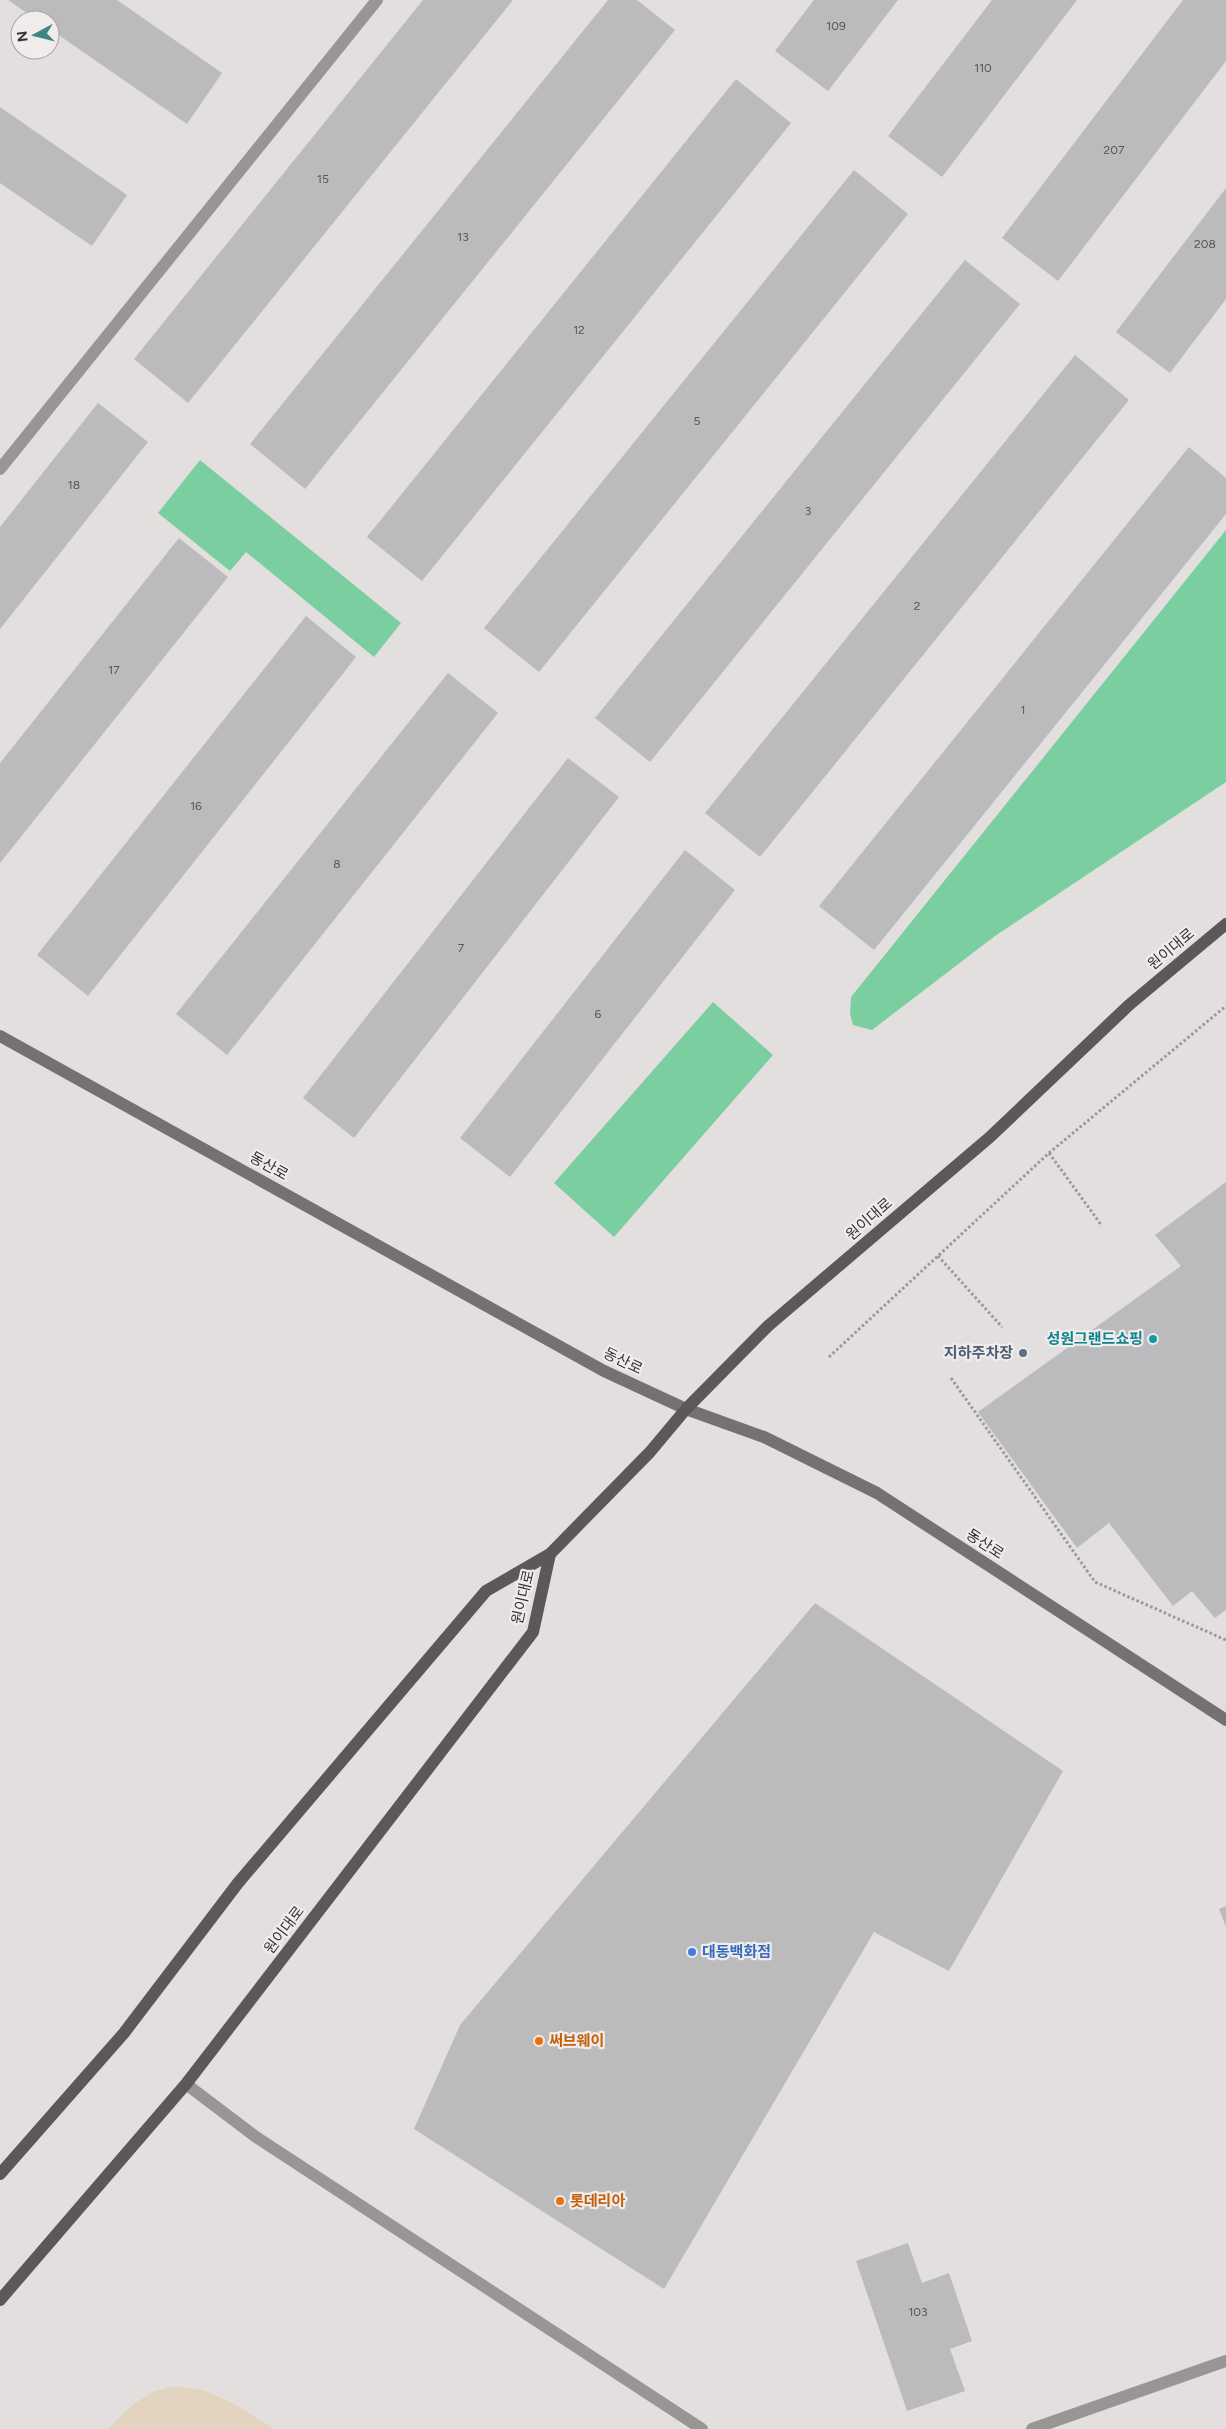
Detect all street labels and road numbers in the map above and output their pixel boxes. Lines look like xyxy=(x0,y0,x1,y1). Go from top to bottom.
street label: 원이대로 xyxy=(1144,924,1198,974)
street label: 동산로 xyxy=(247,1148,291,1184)
street label: 원이대로 xyxy=(842,1194,896,1244)
street label: 동산로 xyxy=(600,1344,646,1378)
street label: 동산로 xyxy=(963,1525,1007,1563)
street label: 원이대로 xyxy=(508,1568,538,1626)
street label: 원이대로 xyxy=(260,1903,308,1957)

